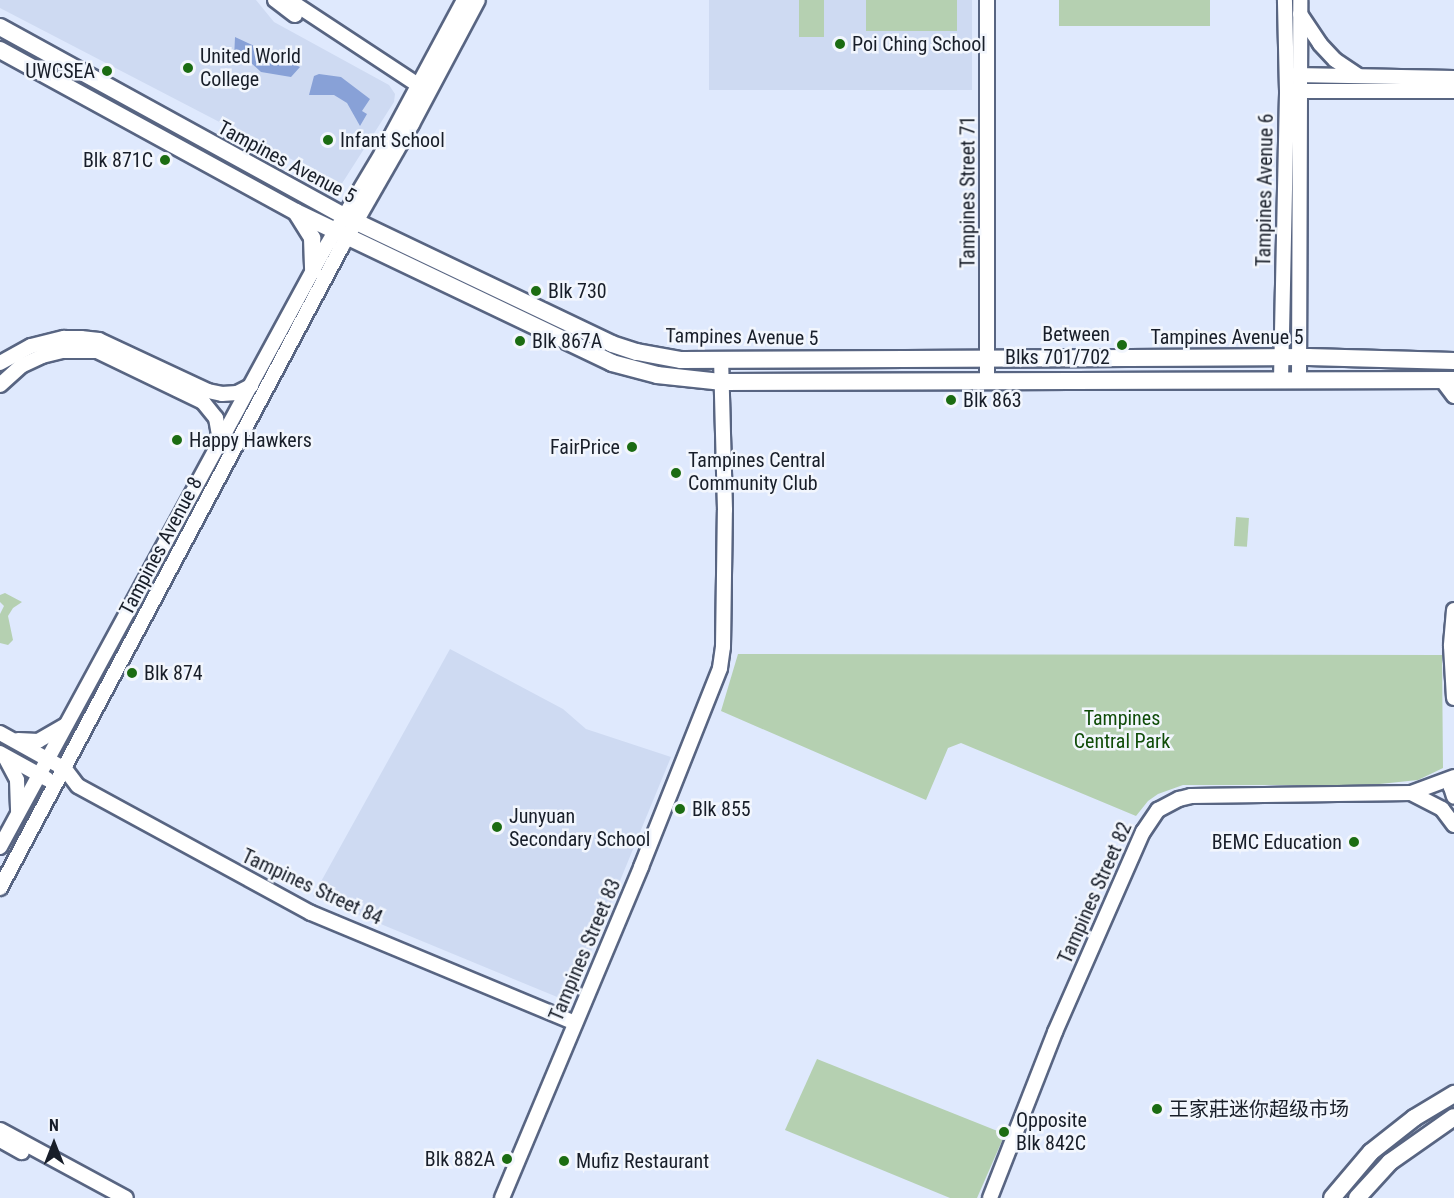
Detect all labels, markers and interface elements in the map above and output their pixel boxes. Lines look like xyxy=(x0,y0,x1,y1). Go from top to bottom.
place label: Poi Ching School xyxy=(852,32,986,56)
marker: Poi Ching School xyxy=(833,37,847,51)
place label: United World College xyxy=(200,45,301,92)
place label: UWCSEA xyxy=(25,59,95,83)
marker: United World College xyxy=(181,61,195,75)
marker: UWCSEA xyxy=(100,64,114,78)
street label: Tampines Avenue 6 xyxy=(1252,113,1278,267)
street label: Tampines Avenue 5 xyxy=(214,115,360,209)
street label: Tampines Street 71 xyxy=(956,116,980,268)
place label: Infant School xyxy=(340,128,445,152)
marker: Infant School xyxy=(321,133,335,147)
place label: Blk 871C xyxy=(83,148,153,172)
marker: Blk 871C xyxy=(158,153,172,167)
place label: Blk 730 xyxy=(548,279,607,303)
marker: Blk 730 xyxy=(529,284,543,298)
place label: Between Blks 701/702 xyxy=(1005,322,1110,369)
street label: Tampines Avenue 5 xyxy=(665,324,819,350)
street label: Tampines Avenue 5 xyxy=(1150,325,1304,349)
place label: Blk 867A xyxy=(532,329,602,353)
marker: Blk 867A xyxy=(513,334,527,348)
marker: Between Blks 701/702 xyxy=(1115,338,1129,352)
place label: Blk 863 xyxy=(963,388,1022,412)
marker: Blk 863 xyxy=(944,393,958,407)
place label: Happy Hawkers xyxy=(189,428,312,452)
marker: Happy Hawkers xyxy=(170,433,184,447)
place label: FairPrice xyxy=(550,435,620,459)
marker: FairPrice xyxy=(625,440,639,454)
place label: Tampines Central Community Club xyxy=(688,449,825,496)
marker: Tampines Central Community Club xyxy=(669,466,683,480)
street label: Tampines Avenue 8 xyxy=(114,473,208,619)
place label: Blk 874 xyxy=(144,661,203,685)
marker: Blk 874 xyxy=(125,666,139,680)
park label: Tampines Central Park xyxy=(1074,706,1170,753)
place label: Blk 855 xyxy=(692,797,751,821)
marker: Blk 855 xyxy=(673,802,687,816)
place label: Junyuan Secondary School xyxy=(509,804,650,851)
street label: Tampines Street 82 xyxy=(1053,819,1137,967)
marker: Junyuan Secondary School xyxy=(490,820,504,834)
place label: BEMC Education xyxy=(1212,830,1342,854)
marker: BEMC Education xyxy=(1347,835,1361,849)
street label: Tampines Street 84 xyxy=(238,844,386,930)
street label: Tampines Street 83 xyxy=(544,875,626,1025)
place label: 王家莊迷你超级市场 xyxy=(1169,1097,1349,1121)
marker: 王家莊迷你超级市场 xyxy=(1150,1102,1164,1116)
place label: Opposite Blk 842C xyxy=(1016,1108,1087,1155)
north arrow xyxy=(24,1114,84,1174)
text: N xyxy=(49,1116,59,1135)
marker: Opposite Blk 842C xyxy=(997,1125,1011,1139)
place label: Blk 882A xyxy=(425,1147,495,1171)
place label: Mufiz Restaurant xyxy=(576,1149,709,1173)
marker: Blk 882A xyxy=(500,1152,514,1166)
marker: Mufiz Restaurant xyxy=(557,1154,571,1168)

